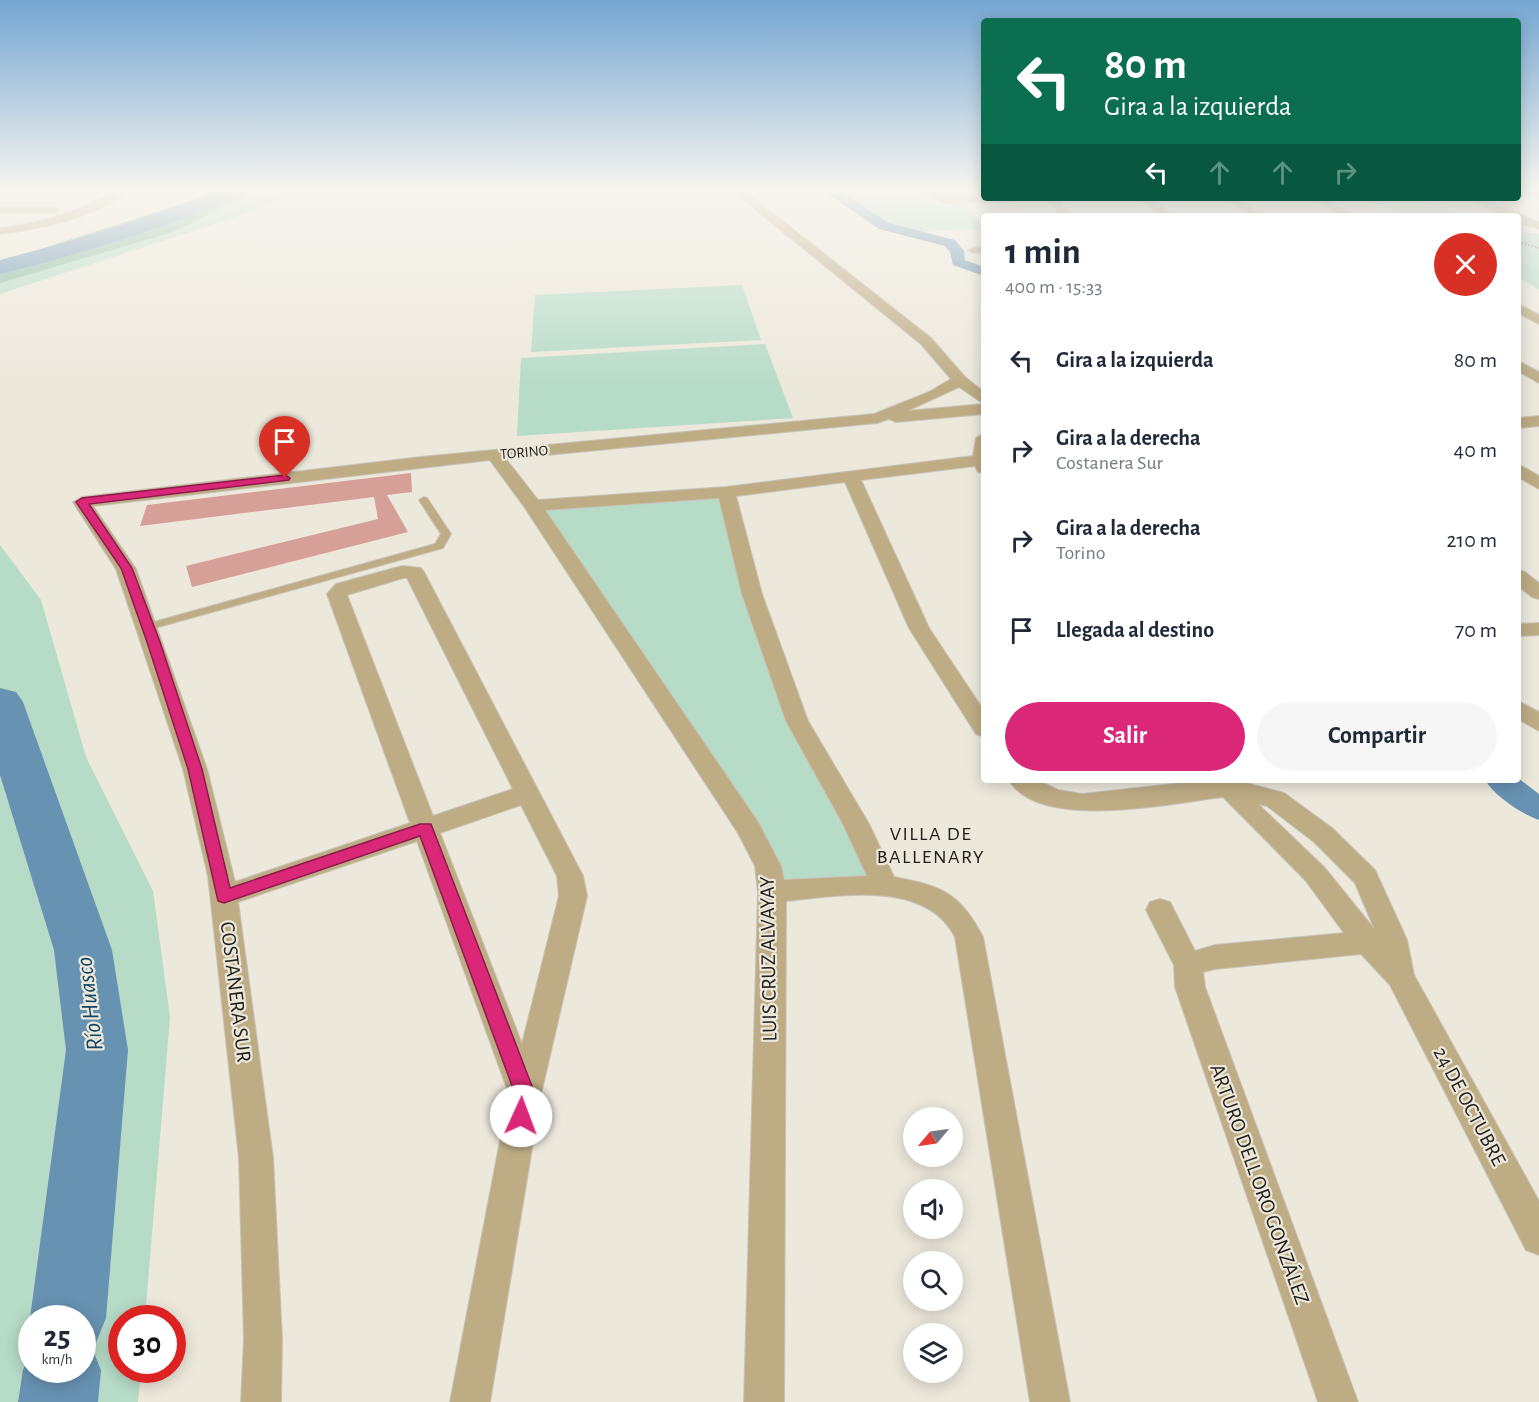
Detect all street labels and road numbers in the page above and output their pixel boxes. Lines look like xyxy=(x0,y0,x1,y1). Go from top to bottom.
street label: TORINO xyxy=(499,443,549,462)
street label: LUIS CRUZ ALVAYAY xyxy=(757,876,780,1042)
street label: COSTANERA SUR xyxy=(216,921,255,1064)
street label: 24 DE OCTUBRE xyxy=(1430,1043,1510,1169)
street label: ARTURO DELL ORO GONZÁLEZ xyxy=(1206,1060,1315,1307)

